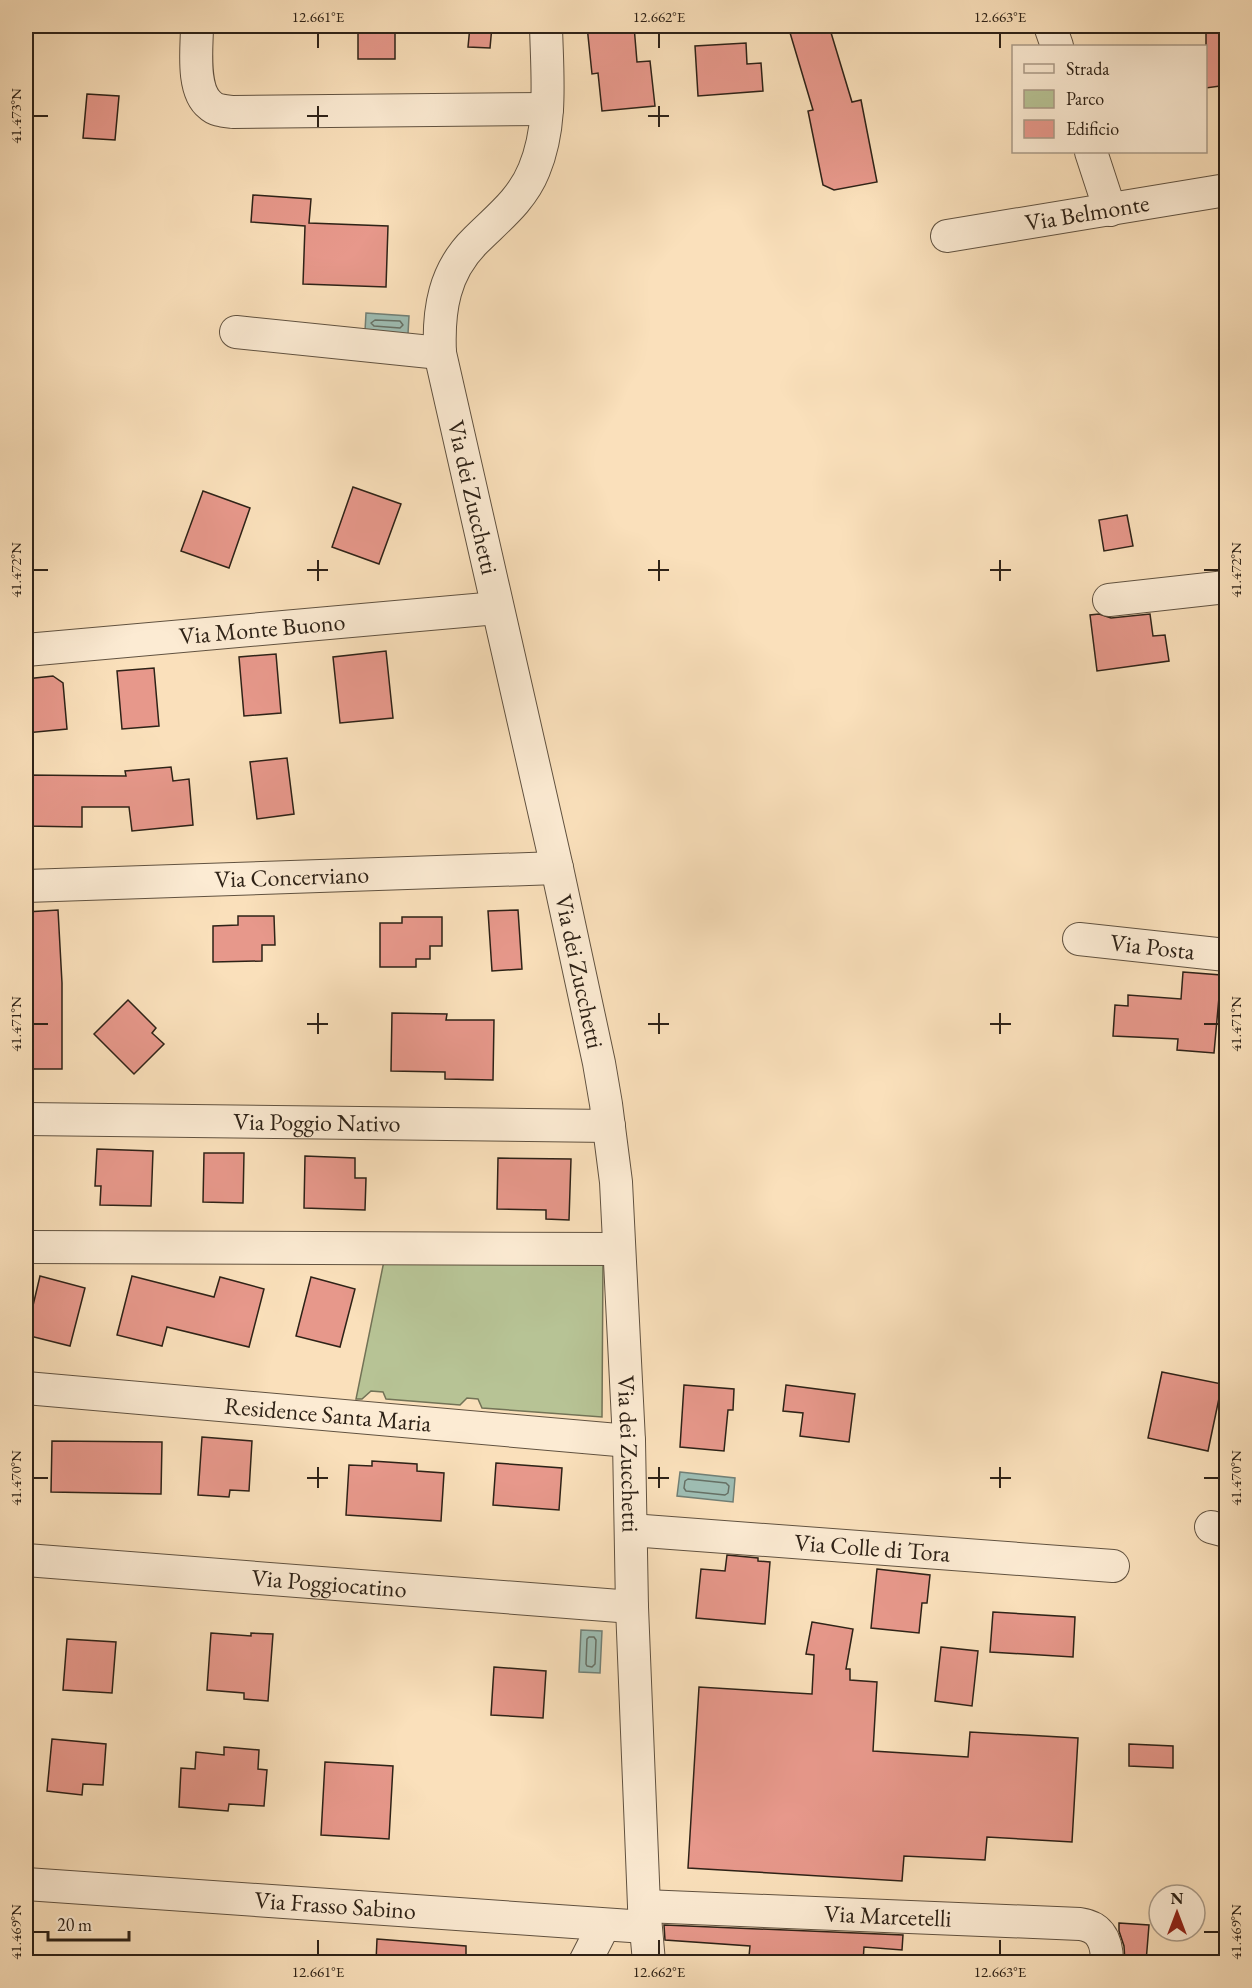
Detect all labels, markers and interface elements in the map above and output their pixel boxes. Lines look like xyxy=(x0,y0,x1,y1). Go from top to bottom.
text: 12.661°E xyxy=(292,7,345,26)
text: 12.662°E xyxy=(633,7,686,26)
text: 12.663°E xyxy=(974,7,1027,26)
legend xyxy=(1012,45,1207,153)
text: Strada xyxy=(1066,57,1110,80)
text: Parco xyxy=(1066,87,1104,110)
text: 41.473°N xyxy=(6,88,25,144)
text: Edificio xyxy=(1066,117,1119,140)
street label: Via Belmonte xyxy=(1023,187,1151,238)
street label: Via dei Zucchetti xyxy=(441,417,506,577)
text: 41.472°N xyxy=(6,542,25,598)
text: 41.472°N xyxy=(1226,542,1245,598)
street label: Via Monte Buono xyxy=(178,606,346,651)
street label: Via Concerviano xyxy=(214,858,370,895)
street label: Via dei Zucchetti xyxy=(548,891,612,1052)
street label: Via Posta xyxy=(1109,927,1197,967)
text: 41.471°N xyxy=(6,996,25,1052)
text: 41.471°N xyxy=(1226,996,1245,1052)
street label: Via Poggio Nativo xyxy=(233,1105,401,1138)
street label: Via dei Zucchetti xyxy=(611,1375,647,1533)
street label: Residence Santa Maria xyxy=(223,1390,433,1439)
text: 41.470°N xyxy=(6,1450,25,1506)
text: 41.470°N xyxy=(1226,1450,1245,1506)
street label: Via Colle di Tora xyxy=(793,1526,952,1569)
street label: Via Poggiocatino xyxy=(250,1562,408,1604)
north arrow xyxy=(1147,1883,1207,1943)
street label: Via Frasso Sabino xyxy=(254,1884,417,1926)
text: N xyxy=(1171,1888,1184,1909)
street label: Via Marcetelli xyxy=(823,1897,952,1934)
text: 41.469°N xyxy=(6,1904,25,1960)
scale bar xyxy=(48,1904,129,1942)
text: 41.469°N xyxy=(1226,1904,1245,1960)
text: 20 m xyxy=(57,1913,92,1936)
text: 12.661°E xyxy=(292,1962,345,1981)
text: 12.662°E xyxy=(633,1962,686,1981)
text: 12.663°E xyxy=(974,1962,1027,1981)

